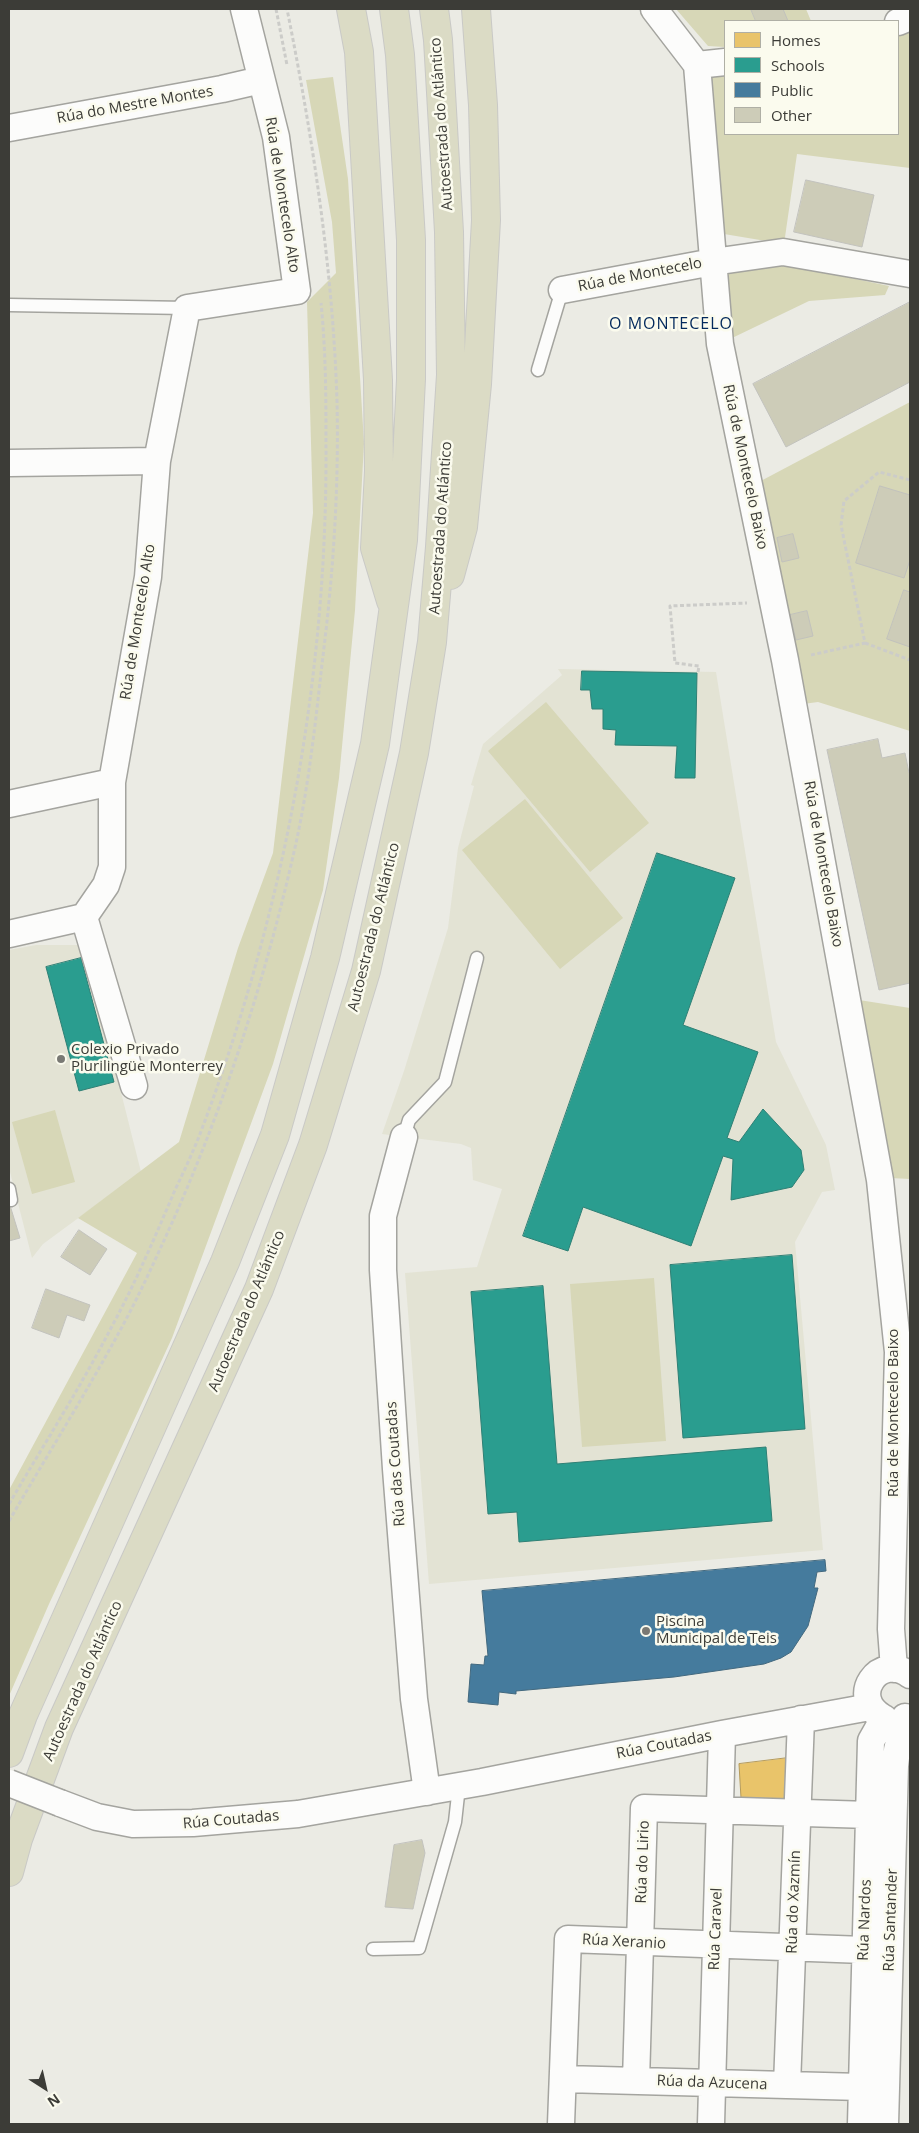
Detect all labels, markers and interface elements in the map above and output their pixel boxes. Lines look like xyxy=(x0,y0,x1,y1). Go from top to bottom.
legend xyxy=(724,20,899,135)
text: Homes xyxy=(771,30,821,50)
street label: Autoestrada do Atlántico xyxy=(427,37,457,211)
text: Schools xyxy=(771,55,825,75)
text: Public xyxy=(771,80,813,100)
street label: Rúa do Mestre Montes xyxy=(56,82,214,128)
text: Other xyxy=(771,105,812,125)
street label: Rúa de Montecelo Alto xyxy=(261,116,303,274)
street label: Rúa de Montecelo xyxy=(576,254,704,296)
district label: O MONTECELO xyxy=(608,314,734,334)
street label: Rúa de Montecelo Baixo xyxy=(719,383,771,551)
street label: Autoestrada do Atlántico xyxy=(426,441,456,615)
street label: Rúa de Montecelo Alto xyxy=(117,543,159,701)
street label: Rúa de Montecelo Baixo xyxy=(799,779,847,949)
street label: Autoestrada do Atlántico xyxy=(344,841,404,1013)
place label: Colexio Privado Plurilingüe Monterrey xyxy=(71,1041,223,1076)
marker: Colexio Privado Plurilingüe Monterrey xyxy=(55,1053,67,1065)
street label: Autoestrada do Atlántico xyxy=(205,1228,289,1394)
street label: Rúa de Montecelo Baixo xyxy=(885,1329,903,1497)
street label: Rúa das Coutadas xyxy=(383,1401,409,1527)
street label: Autoestrada do Atlántico xyxy=(40,1598,126,1764)
place label: Piscina Municipal de Teis xyxy=(656,1613,777,1648)
marker: Piscina Municipal de Teis xyxy=(640,1625,652,1637)
street label: Rúa Coutadas xyxy=(615,1727,713,1763)
street label: Rúa Coutadas xyxy=(182,1807,280,1833)
street label: Rúa do Lirio xyxy=(633,1820,653,1904)
street label: Rúa do Xazmín xyxy=(783,1850,805,1954)
street label: Rúa Santander xyxy=(880,1868,902,1972)
street label: Rúa Nardos xyxy=(855,1879,875,1961)
street label: Rúa Caravel xyxy=(706,1887,726,1971)
street label: Rúa Xeranio xyxy=(581,1931,667,1953)
north arrow xyxy=(20,2063,70,2113)
street label: Rúa da Azucena xyxy=(656,2072,768,2094)
text: N xyxy=(44,2090,64,2112)

